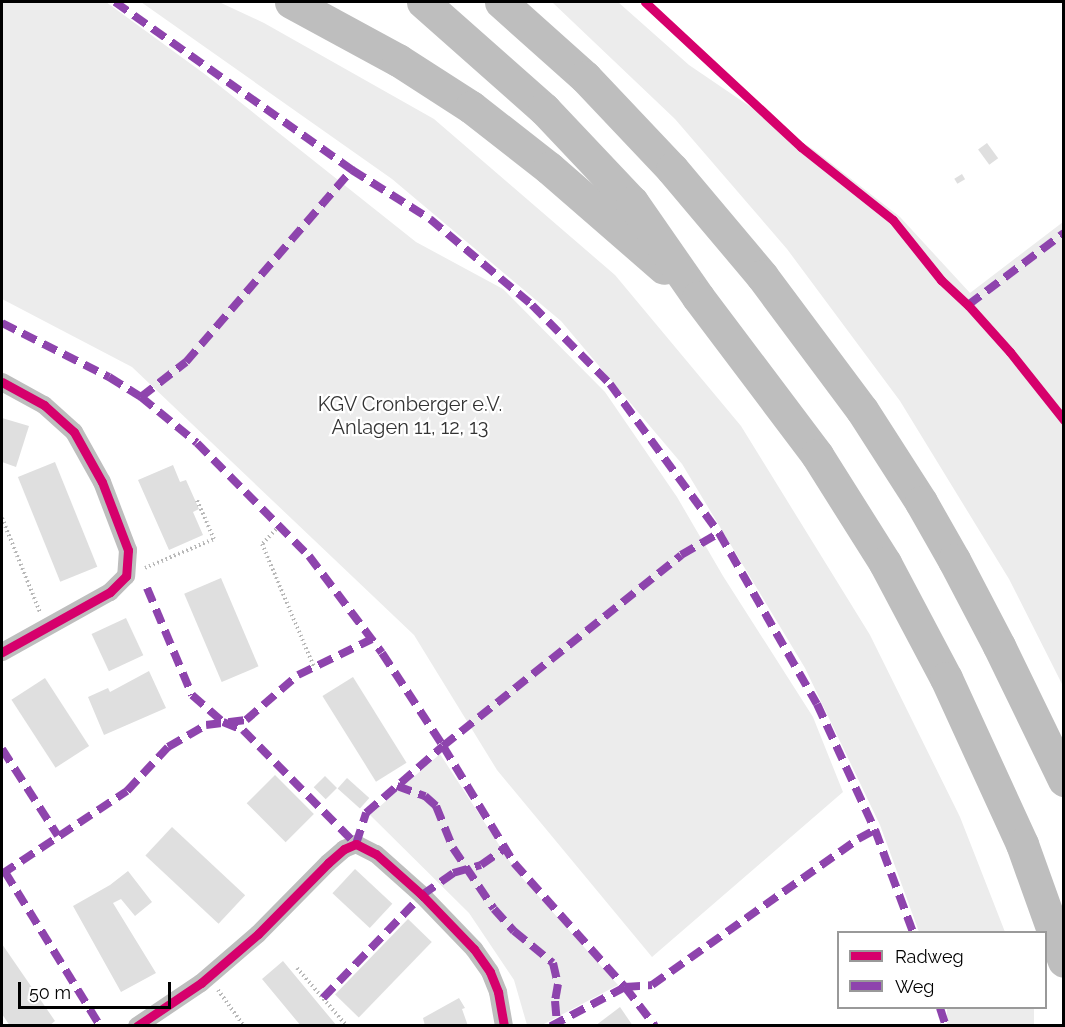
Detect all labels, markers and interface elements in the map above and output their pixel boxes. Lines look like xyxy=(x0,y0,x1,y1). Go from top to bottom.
park label: KGV Cronberger e.V. Anlagen 11, 12, 13 xyxy=(317,393,503,440)
legend xyxy=(837,931,1047,1009)
text: Radweg xyxy=(895,946,964,967)
scale bar xyxy=(21,970,174,1008)
text: Weg xyxy=(895,976,934,997)
text: 50 m xyxy=(29,982,71,1003)

